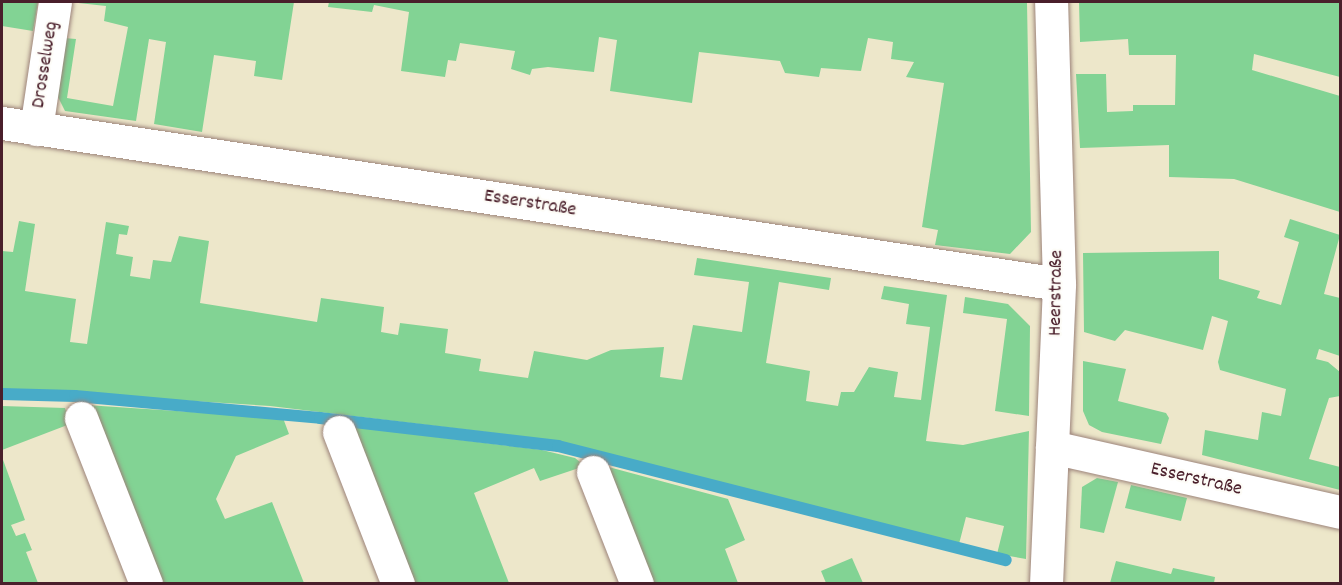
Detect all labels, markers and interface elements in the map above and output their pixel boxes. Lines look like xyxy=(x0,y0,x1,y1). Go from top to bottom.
street label: Drosselweg xyxy=(27,20,65,110)
street label: Esserstraße xyxy=(482,185,578,223)
street label: Heerstraße xyxy=(1044,250,1070,336)
street label: Esserstraße xyxy=(1148,458,1244,502)

